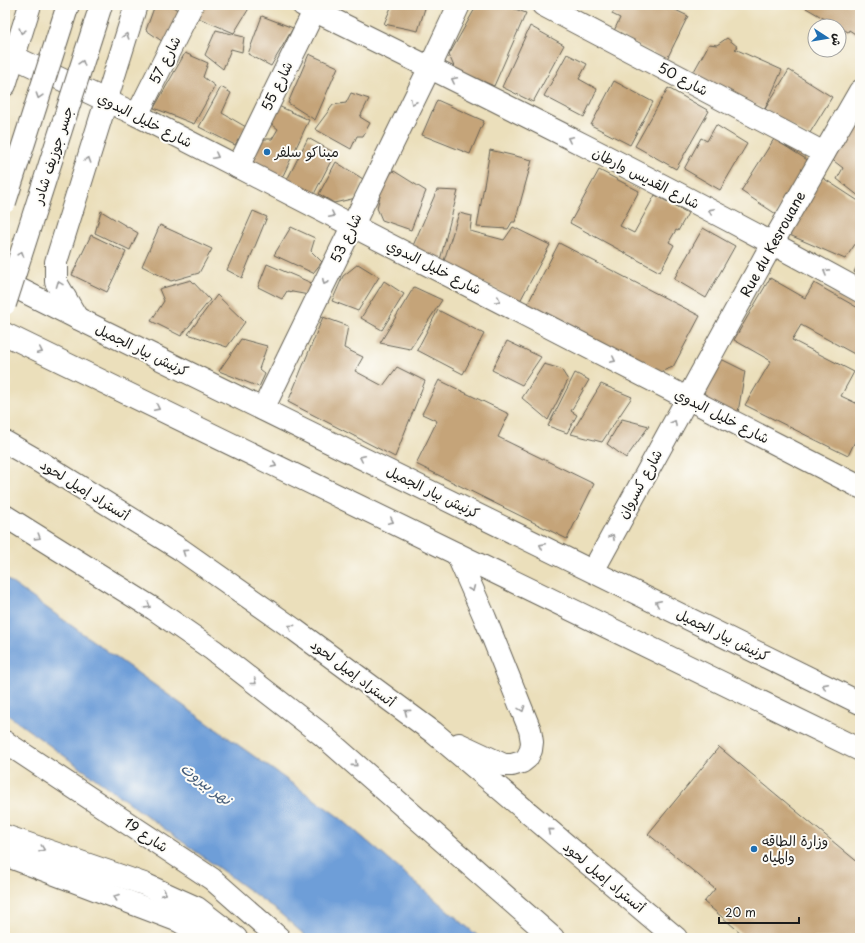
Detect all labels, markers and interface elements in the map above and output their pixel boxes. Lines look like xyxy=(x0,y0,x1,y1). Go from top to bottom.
north arrow xyxy=(807,18,847,58)
one-way arrow xyxy=(18,27,27,34)
street label: شارع 57 xyxy=(143,32,186,88)
text: ش xyxy=(828,32,847,48)
one-way arrow xyxy=(122,33,130,40)
street label: شارع 55 xyxy=(256,57,298,114)
street label: شارع 50 xyxy=(654,57,712,101)
one-way arrow xyxy=(78,60,86,67)
one-way arrow xyxy=(451,77,459,85)
street label: شارع خليل البدوي xyxy=(94,87,196,153)
one-way arrow xyxy=(35,92,44,99)
one-way arrow xyxy=(410,98,418,106)
street label: جسر جوزيف شادر xyxy=(26,103,78,207)
one-way arrow xyxy=(567,136,574,144)
place label: ميناكو سلفر xyxy=(274,141,339,162)
street label: شارع القديس وارطان xyxy=(589,141,703,214)
marker: ميناكو سلفر xyxy=(262,147,272,157)
one-way arrow xyxy=(212,151,220,159)
one-way arrow xyxy=(83,156,92,163)
street label: Rue du Kesrouane xyxy=(735,187,811,301)
one-way arrow xyxy=(708,208,715,216)
street label: شارع 53 xyxy=(325,209,367,266)
one-way arrow xyxy=(328,210,335,218)
street label: شارع خليل البدوي xyxy=(383,234,485,300)
one-way arrow xyxy=(16,250,25,257)
one-way arrow xyxy=(823,269,830,276)
one-way arrow xyxy=(322,278,330,285)
one-way arrow xyxy=(55,281,63,288)
one-way arrow xyxy=(493,295,501,303)
street label: كرنيش بيار الجميل xyxy=(92,318,192,381)
one-way arrow xyxy=(36,346,43,354)
one-way arrow xyxy=(609,355,616,362)
street label: شارع خليل البدوي xyxy=(671,383,773,449)
one-way arrow xyxy=(153,403,160,411)
one-way arrow xyxy=(670,419,677,427)
street label: شارع كسروان xyxy=(612,445,667,522)
street label: أتستراد إميل لحود xyxy=(37,454,134,526)
one-way arrow xyxy=(359,455,366,463)
one-way arrow xyxy=(270,460,277,468)
street label: كرنيش بيار الجميل xyxy=(383,460,483,523)
one-way arrow xyxy=(387,517,394,524)
one-way arrow xyxy=(34,532,41,540)
one-way arrow xyxy=(607,533,615,541)
one-way arrow xyxy=(538,543,546,551)
one-way arrow xyxy=(182,550,189,557)
one-way arrow xyxy=(468,586,476,593)
one-way arrow xyxy=(655,600,663,608)
one-way arrow xyxy=(144,601,151,609)
street label: كرنيش بيار الجميل xyxy=(673,603,773,666)
one-way arrow xyxy=(288,624,295,632)
street label: أتستراد إميل لحود xyxy=(306,634,401,712)
one-way arrow xyxy=(249,677,256,684)
one-way arrow xyxy=(822,683,829,691)
one-way arrow xyxy=(518,706,526,713)
one-way arrow xyxy=(404,710,411,717)
water label: نهر بيروت xyxy=(177,756,239,811)
one-way arrow xyxy=(350,759,358,766)
street label: شارع 19 xyxy=(120,812,173,857)
one-way arrow xyxy=(547,829,554,836)
place label: وزارة الطاقه والمياه xyxy=(762,830,828,867)
street label: أتستراد إميل لحود xyxy=(559,836,650,918)
one-way arrow xyxy=(38,844,45,852)
marker: وزارة الطاقه والمياه xyxy=(749,844,759,854)
one-way arrow xyxy=(159,888,167,896)
one-way arrow xyxy=(112,894,119,902)
scale bar xyxy=(719,899,799,925)
text: 20 m xyxy=(725,903,756,921)

